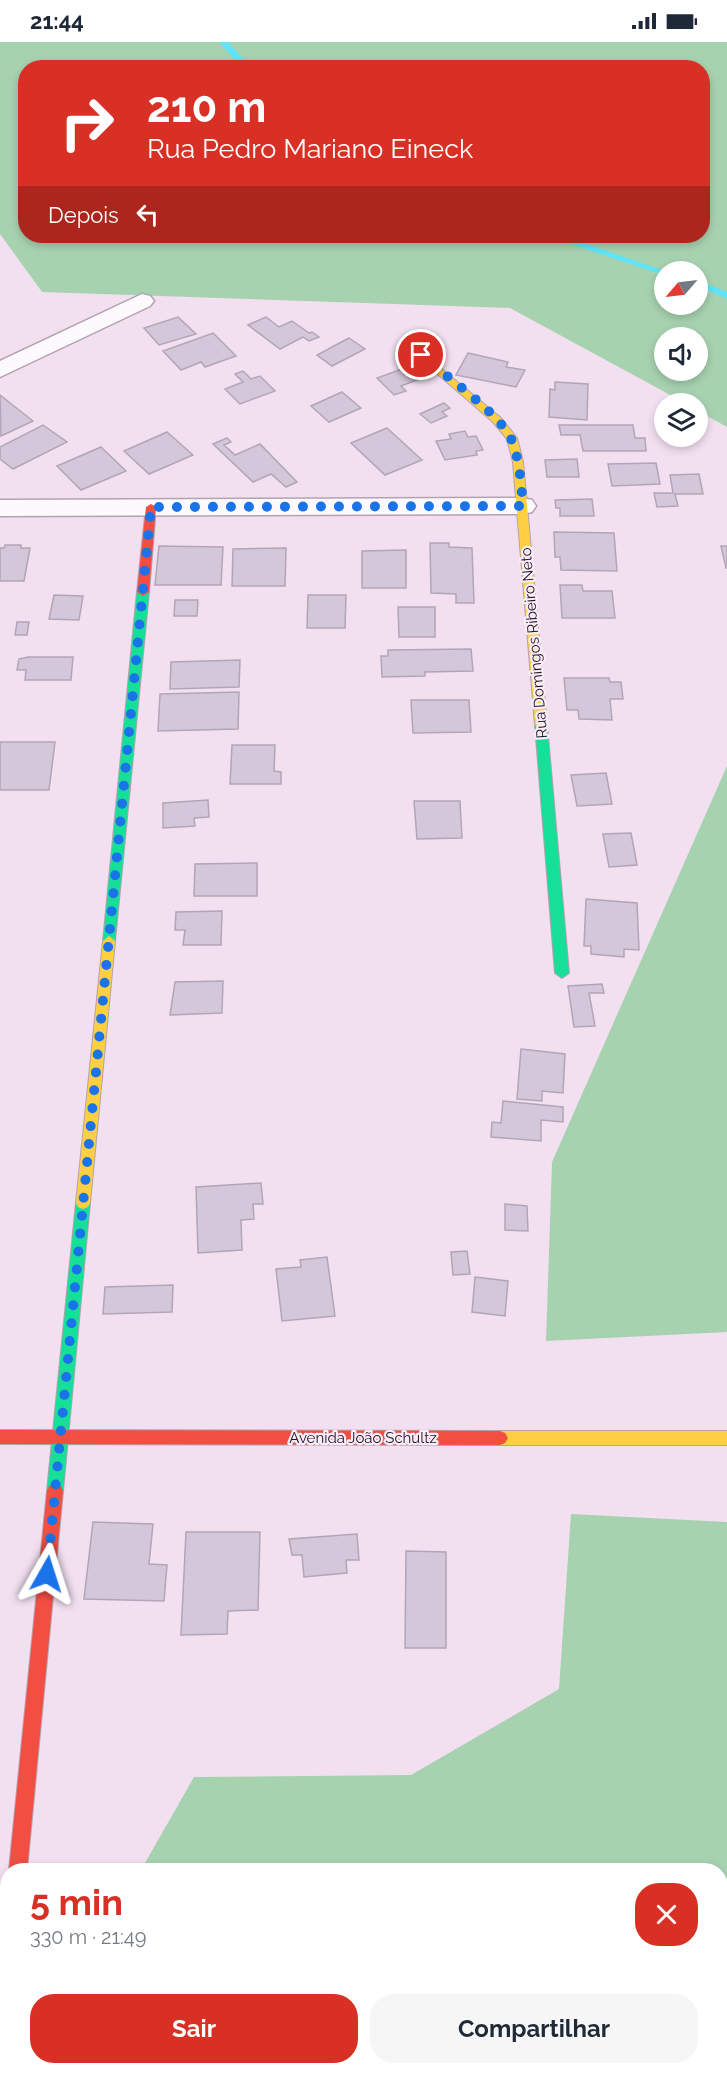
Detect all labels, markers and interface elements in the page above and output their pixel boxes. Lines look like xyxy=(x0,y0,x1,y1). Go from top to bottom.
text: 21:44 xyxy=(30,8,84,34)
text: 210 m xyxy=(147,83,266,132)
icon: right xyxy=(48,84,126,162)
text: Rua Pedro Mariano Eineck xyxy=(147,133,473,164)
icon: left xyxy=(131,198,164,231)
text: Depois xyxy=(48,202,119,228)
north arrow xyxy=(654,261,708,315)
map controls xyxy=(654,261,708,447)
button: sound xyxy=(654,327,708,381)
pin xyxy=(395,329,446,380)
icon: arrive xyxy=(404,338,437,371)
button: layers xyxy=(654,393,708,447)
street label: Rua Domingos Ribeiro Neto xyxy=(517,547,551,739)
street label: Avenida João Schultz xyxy=(289,1429,437,1447)
position arrow xyxy=(15,1542,79,1606)
text: 5 min xyxy=(30,1881,123,1923)
button: close xyxy=(635,1883,698,1946)
text: 330 m · 21:49 xyxy=(30,1925,146,1949)
button: Sair xyxy=(30,1994,358,2063)
button: Compartilhar xyxy=(370,1994,698,2063)

